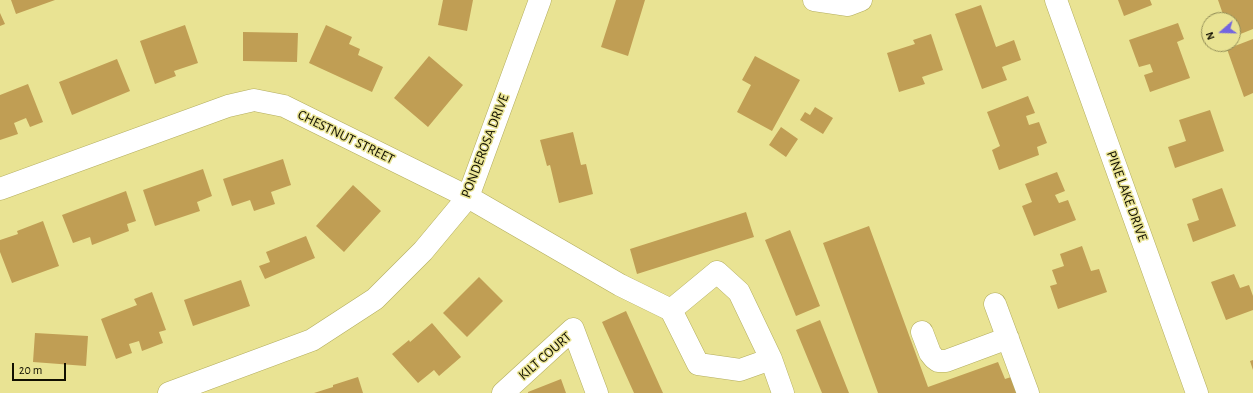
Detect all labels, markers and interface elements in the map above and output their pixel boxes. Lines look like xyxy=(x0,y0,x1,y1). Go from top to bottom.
north arrow xyxy=(1201,12,1241,52)
text: N xyxy=(1204,30,1217,41)
street label: PONDEROSA DRIVE xyxy=(457,92,513,200)
street label: CHESTNUT STREET xyxy=(295,106,397,168)
street label: PINE LAKE DRIVE xyxy=(1103,148,1151,244)
street label: KILT COURT xyxy=(515,328,575,384)
scale bar xyxy=(14,355,68,381)
text: 20 m xyxy=(19,364,42,376)

